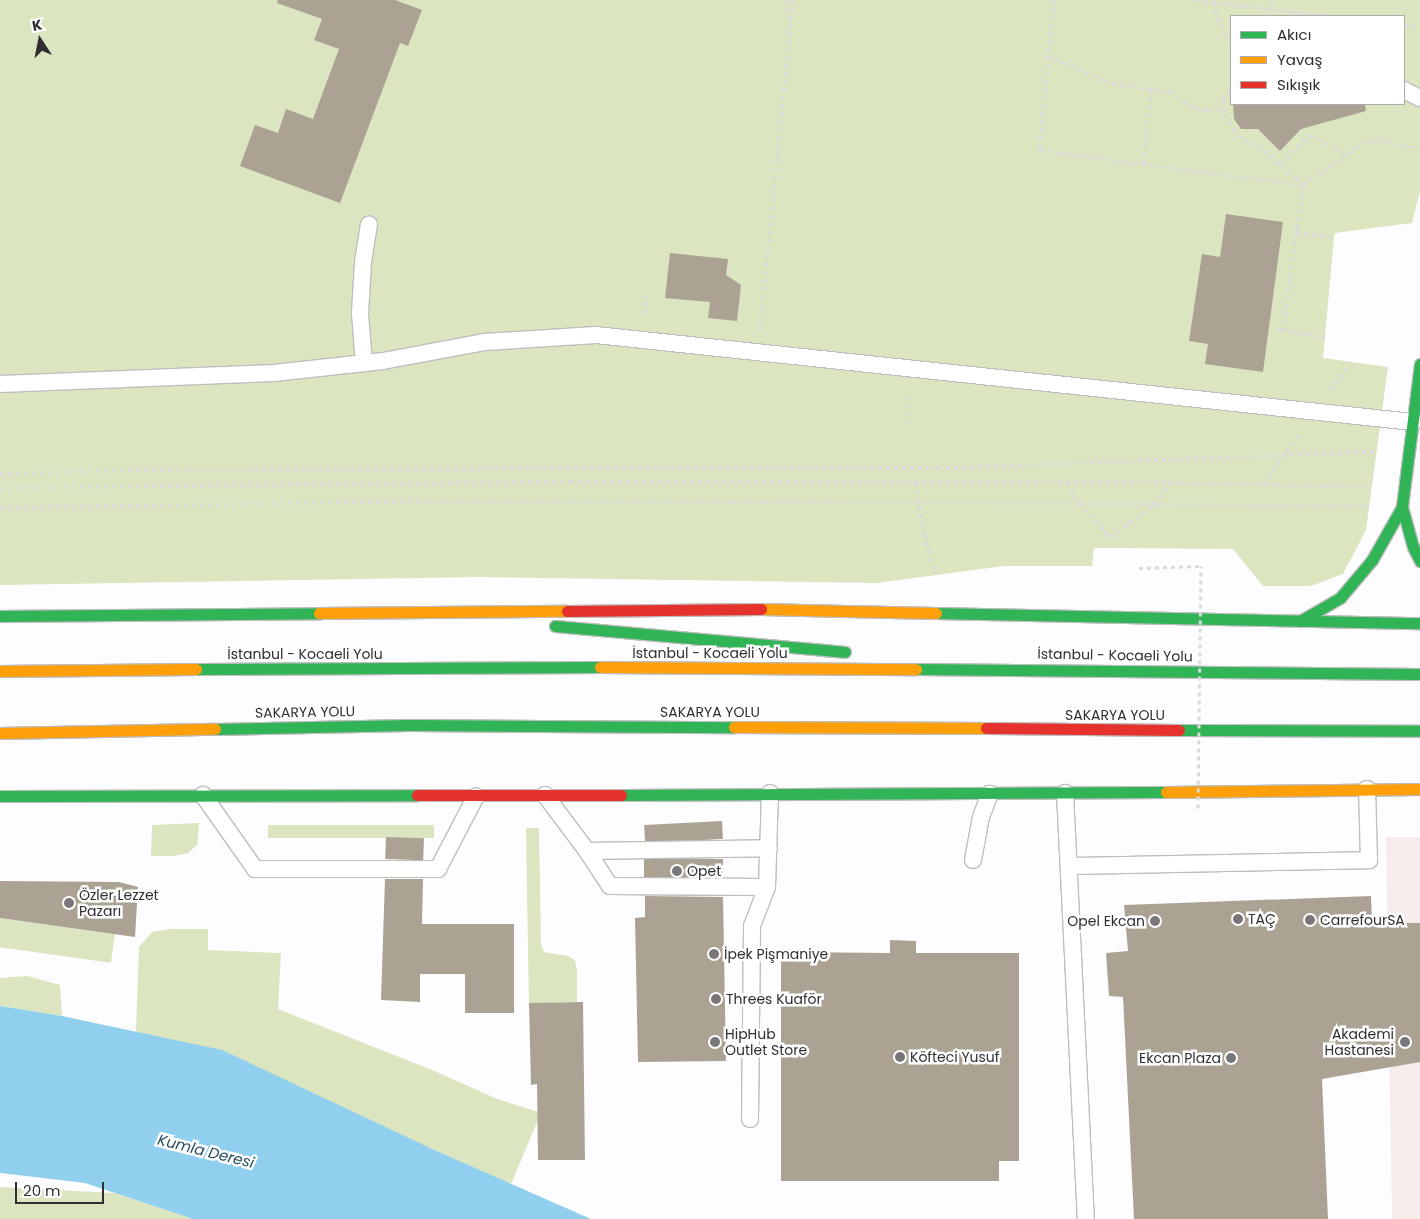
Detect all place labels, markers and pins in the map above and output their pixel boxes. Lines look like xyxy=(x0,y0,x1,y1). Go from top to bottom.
place label: Opet xyxy=(687,863,721,879)
marker: Opet xyxy=(671,865,683,877)
place label: Özler Lezzet Pazarı xyxy=(79,887,159,920)
marker: Özler Lezzet Pazarı xyxy=(63,897,75,909)
place label: TAÇ xyxy=(1248,911,1276,927)
place label: CarrefourSA xyxy=(1320,912,1405,928)
place label: Opel Ekcan xyxy=(1067,913,1145,929)
marker: TAÇ xyxy=(1232,913,1244,925)
marker: CarrefourSA xyxy=(1304,914,1316,926)
marker: Opel Ekcan xyxy=(1149,915,1161,927)
place label: İpek Pişmaniye xyxy=(724,946,828,962)
marker: İpek Pişmaniye xyxy=(708,948,720,960)
place label: Threes Kuaför xyxy=(726,991,822,1007)
marker: Threes Kuaför xyxy=(710,993,722,1005)
place label: HipHub Outlet Store xyxy=(725,1026,807,1058)
place label: Akademi Hastanesi xyxy=(1325,1026,1394,1058)
marker: Akademi Hastanesi xyxy=(1398,1035,1412,1049)
marker: HipHub Outlet Store xyxy=(709,1036,721,1048)
place label: Köfteci Yusuf xyxy=(910,1049,999,1065)
place label: Ekcan Plaza xyxy=(1139,1050,1221,1066)
marker: Köfteci Yusuf xyxy=(894,1051,906,1063)
marker: Ekcan Plaza xyxy=(1225,1052,1237,1064)

